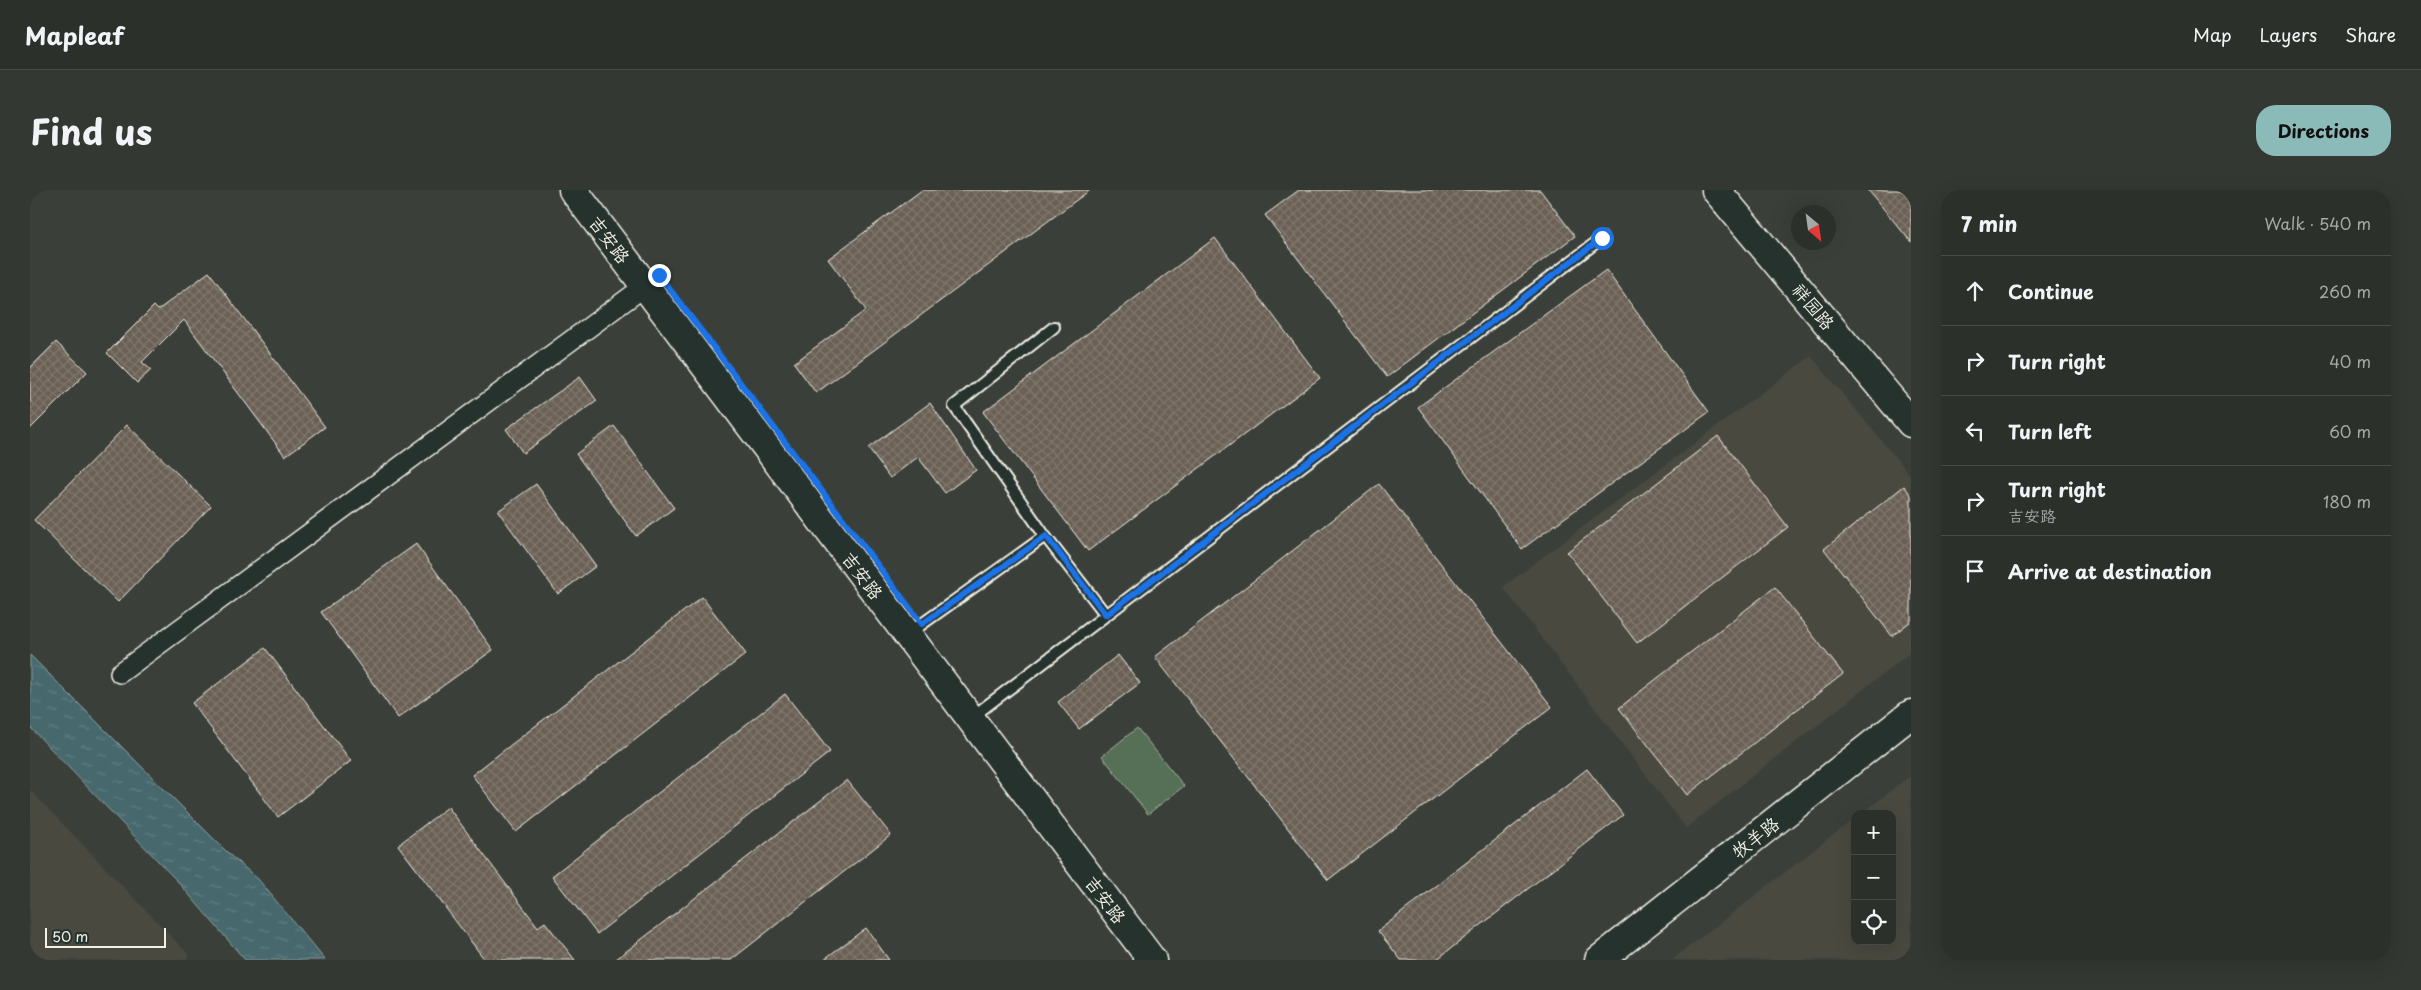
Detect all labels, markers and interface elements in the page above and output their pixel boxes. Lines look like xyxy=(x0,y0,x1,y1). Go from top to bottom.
text: Mapleaf xyxy=(25,17,124,53)
text: Map xyxy=(2193,21,2232,48)
text: Layers xyxy=(2260,21,2317,48)
text: Share xyxy=(2345,21,2396,48)
text: Find us xyxy=(30,104,152,157)
button: Directions xyxy=(2256,105,2391,156)
north arrow xyxy=(1791,205,1836,250)
text: 7 min xyxy=(1961,207,2017,239)
street label: 吉安路 xyxy=(583,209,637,269)
text: Walk · 540 m xyxy=(2265,211,2371,235)
route start xyxy=(1591,227,1614,250)
route end xyxy=(648,264,671,287)
street label: 祥园路 xyxy=(1786,277,1842,335)
icon: ahead xyxy=(1961,277,1989,305)
text: Continue xyxy=(2008,277,2094,305)
text: 260 m xyxy=(2319,279,2371,303)
icon: right xyxy=(1961,347,1989,375)
text: Turn right xyxy=(2008,347,2106,375)
text: 40 m xyxy=(2329,349,2371,373)
icon: left xyxy=(1961,417,1989,445)
text: Turn left xyxy=(2008,417,2092,445)
text: 60 m xyxy=(2329,419,2371,443)
text: Turn right xyxy=(2008,475,2106,503)
icon: right xyxy=(1961,487,1989,515)
text: 180 m xyxy=(2323,489,2371,513)
text: 吉安路 xyxy=(2008,503,2056,527)
street label: 吉安路 xyxy=(836,545,890,605)
icon: arrive xyxy=(1961,557,1989,585)
text: Arrive at destination xyxy=(2008,557,2212,585)
street label: 牧羊路 xyxy=(1725,810,1785,864)
map controls xyxy=(1851,810,1896,945)
button: + xyxy=(1851,810,1896,855)
button: − xyxy=(1851,855,1896,900)
street label: 吉安路 xyxy=(1079,869,1133,929)
button: locate xyxy=(1851,900,1896,945)
scale bar xyxy=(45,925,166,948)
text: 50 m xyxy=(52,926,88,947)

